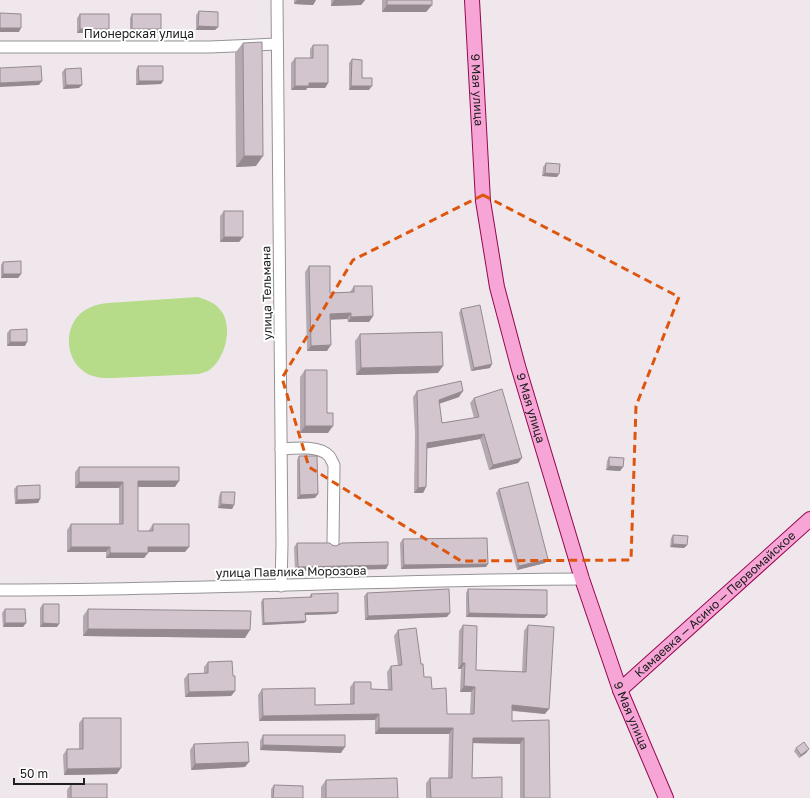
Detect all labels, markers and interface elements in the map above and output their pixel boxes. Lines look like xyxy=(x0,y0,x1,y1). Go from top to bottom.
street label: Пионерская улица xyxy=(84,26,194,41)
street label: 9 Мая улица xyxy=(468,53,487,126)
street label: улица Тельмана xyxy=(258,246,275,340)
street label: 9 Мая улица xyxy=(513,371,549,445)
street label: Камаевка — Асино — Первомайское xyxy=(631,528,798,680)
street label: улица Павлика Морозова xyxy=(215,563,367,580)
street label: 9 Мая улица xyxy=(611,680,653,752)
scale bar xyxy=(14,760,84,786)
text: 50 m xyxy=(20,766,48,781)

